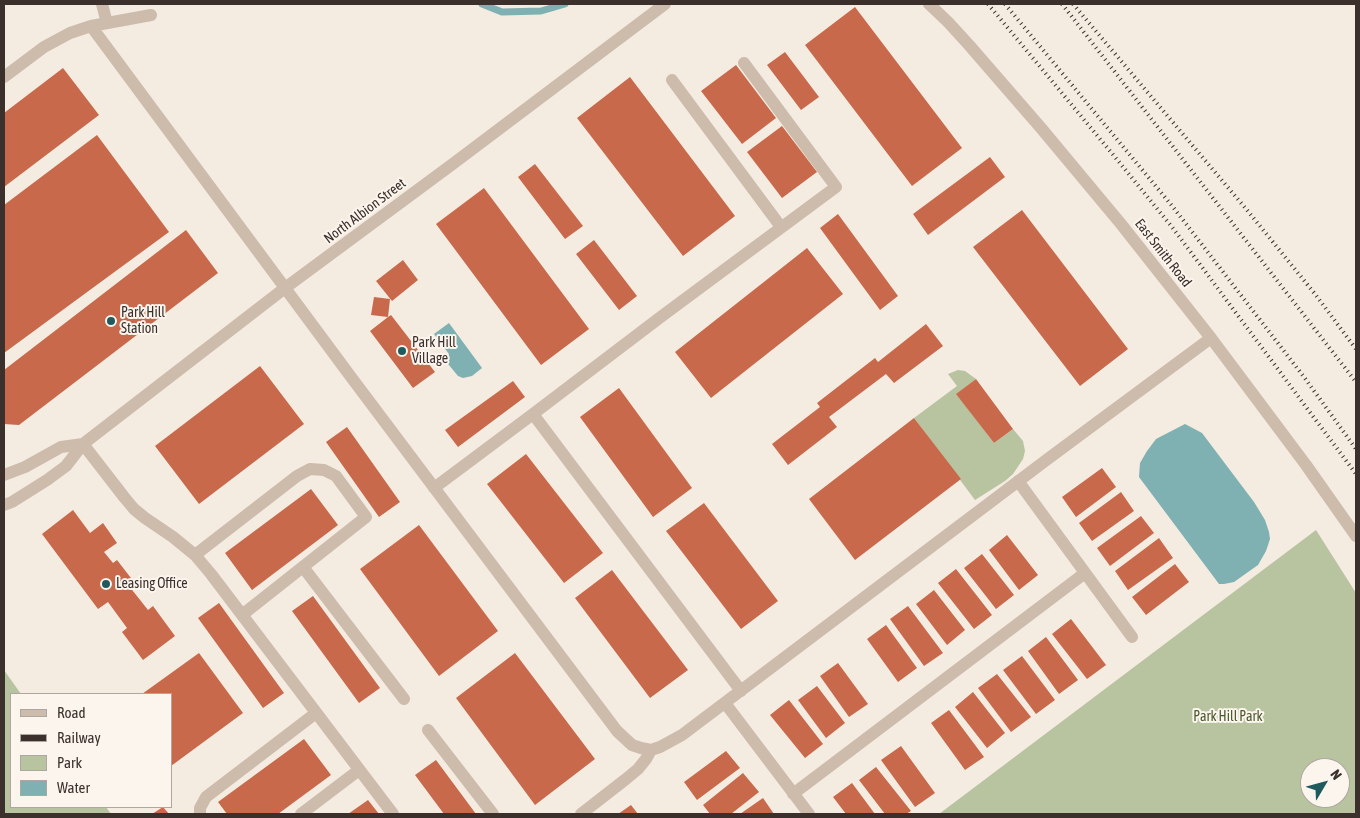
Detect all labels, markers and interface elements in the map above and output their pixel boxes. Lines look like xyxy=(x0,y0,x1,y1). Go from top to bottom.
street label: North Albion Street xyxy=(321,175,409,247)
street label: East Smith Road xyxy=(1131,216,1195,290)
place label: Park Hill Station xyxy=(121,305,165,338)
marker: Park Hill Station xyxy=(105,315,117,327)
place label: Park Hill Village xyxy=(412,335,456,368)
marker: Park Hill Village xyxy=(396,345,408,357)
place label: Leasing Office xyxy=(116,576,188,592)
marker: Leasing Office xyxy=(100,578,112,590)
legend xyxy=(10,693,172,808)
text: Road xyxy=(57,704,86,721)
park label: Park Hill Park xyxy=(1193,709,1263,725)
text: Railway xyxy=(57,729,101,746)
text: Park xyxy=(57,754,82,771)
north arrow xyxy=(1300,758,1350,808)
text: N xyxy=(1327,766,1345,783)
text: Water xyxy=(57,779,90,796)

